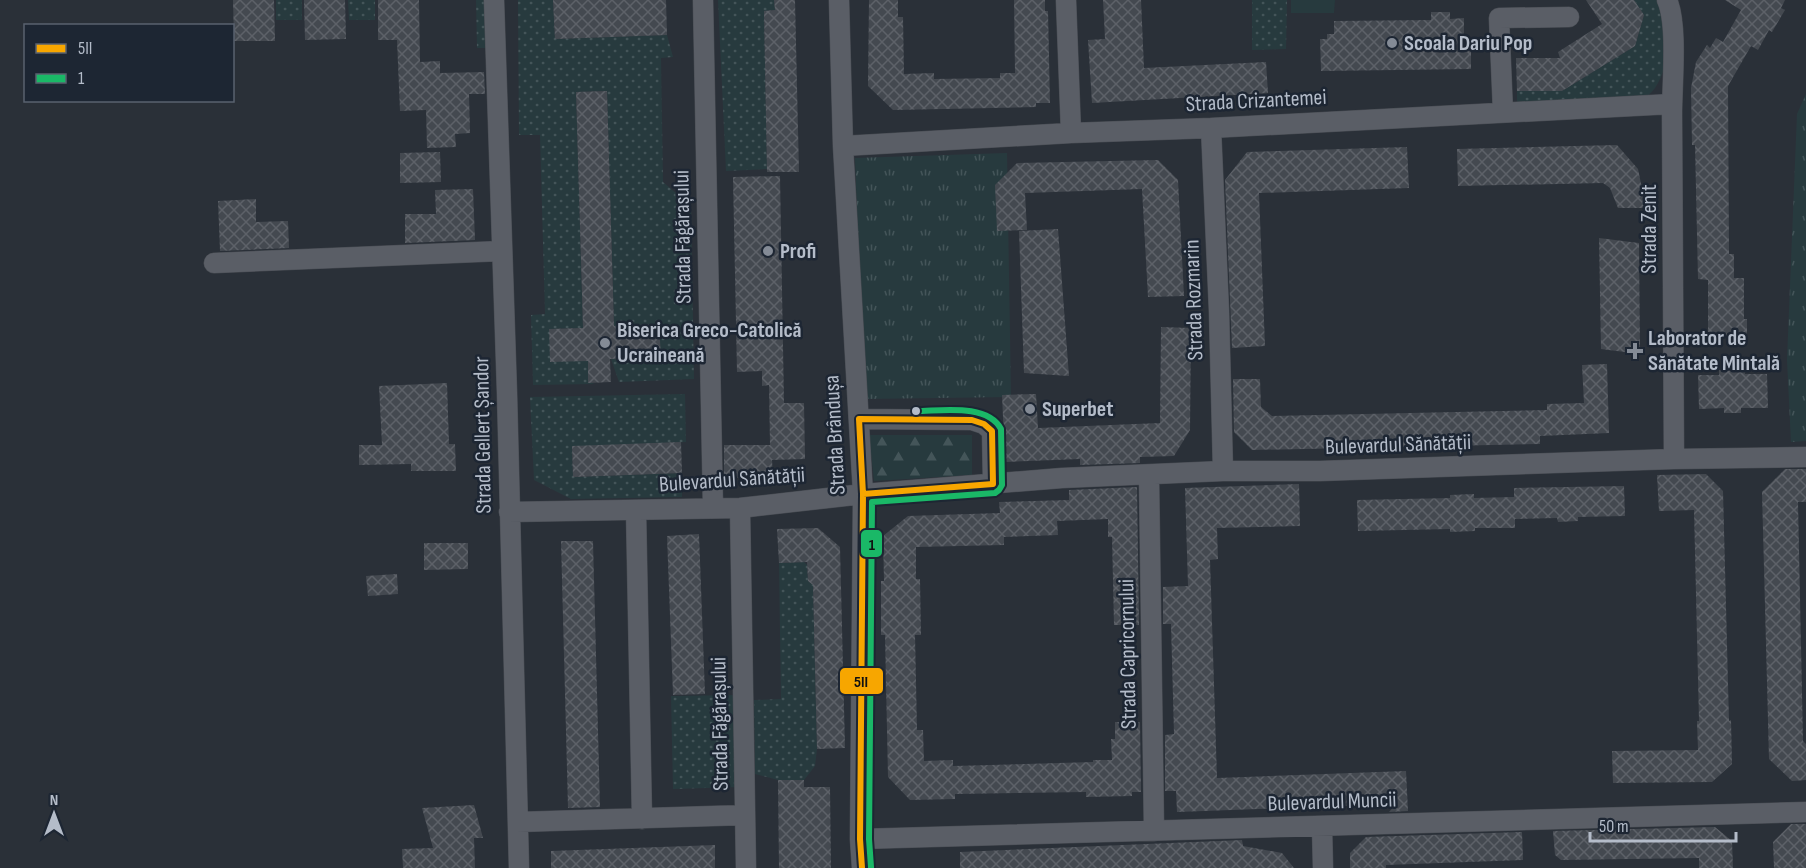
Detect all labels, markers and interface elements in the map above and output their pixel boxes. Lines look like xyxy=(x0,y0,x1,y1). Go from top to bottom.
legend xyxy=(24,24,234,102)
place label: Scoala Dariu Pop xyxy=(1404,30,1532,57)
marker: Scoala Dariu Pop xyxy=(1385,36,1399,50)
text: 5II xyxy=(78,38,93,59)
text: 1 xyxy=(78,68,85,89)
street label: Strada Crizantemei xyxy=(1185,84,1327,118)
street label: Strada Făgărașului xyxy=(668,170,698,304)
street label: Strada Zenit xyxy=(1636,184,1663,274)
place label: Profi xyxy=(780,238,816,265)
street label: Strada Rozmarin xyxy=(1178,239,1210,361)
marker: Profi xyxy=(761,244,775,258)
place label: Biserica Greco-Catolică Ucraineană xyxy=(617,317,801,369)
place label: Laborator de Sănătate Mintală xyxy=(1648,325,1780,377)
marker: Biserica Greco-Catolică Ucraineană xyxy=(598,336,612,350)
marker: Laborator de Sănătate Mintală xyxy=(1626,342,1644,360)
street label: Strada Gellert Șandor xyxy=(468,356,498,514)
street label: Strada Brândușa xyxy=(818,374,852,496)
place label: Superbet xyxy=(1042,396,1113,423)
marker: Superbet xyxy=(1023,402,1037,416)
unlabelled marker xyxy=(910,405,922,417)
street label: Bulevardul Sănătății xyxy=(1325,429,1471,461)
street label: Bulevardul Sănătății xyxy=(658,461,806,499)
line badge: 1 xyxy=(860,529,883,558)
text: 1 xyxy=(869,536,876,555)
street label: Strada Capricornului xyxy=(1113,579,1143,729)
street label: Strada Făgărașului xyxy=(705,657,735,791)
line badge: 5II xyxy=(839,667,884,695)
text: 5II xyxy=(854,673,868,692)
north arrow xyxy=(24,784,84,844)
street label: Bulevardul Muncii xyxy=(1267,786,1397,818)
text: N xyxy=(50,791,58,810)
scale bar xyxy=(1590,805,1736,843)
text: 50 m xyxy=(1599,816,1629,837)

